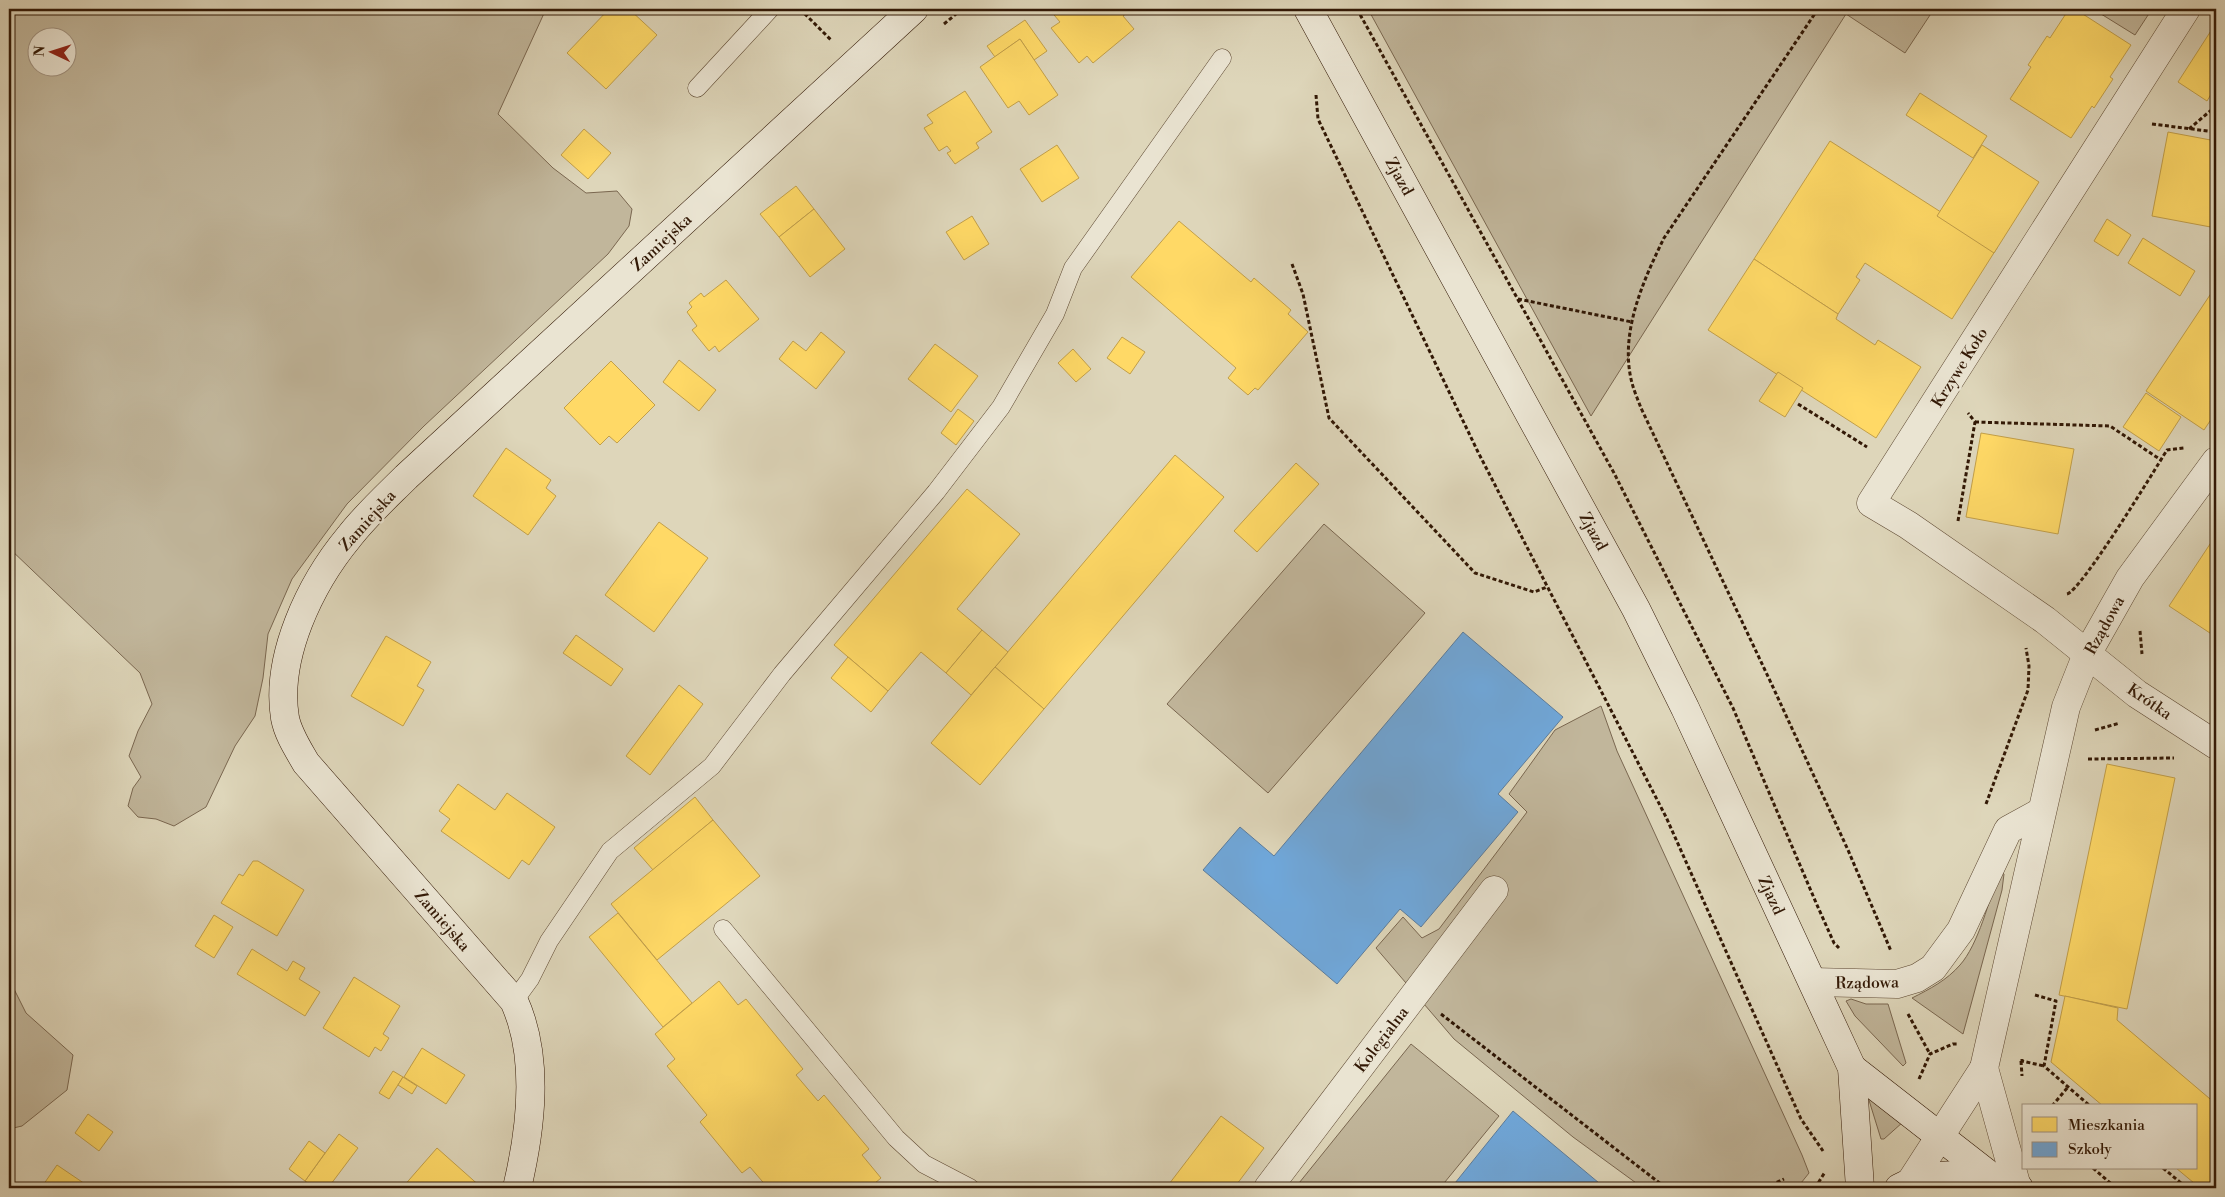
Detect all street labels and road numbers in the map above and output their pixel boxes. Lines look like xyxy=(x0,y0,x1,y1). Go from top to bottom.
street label: Zjazd xyxy=(1381,154,1418,199)
street label: Zamiejska xyxy=(627,209,697,276)
street label: Krzywe Koło xyxy=(1927,324,1992,411)
street label: Zamiejska xyxy=(335,485,401,555)
street label: Zjazd xyxy=(1575,509,1612,554)
street label: Rządowa xyxy=(2081,592,2130,658)
street label: Krótka xyxy=(2123,680,2176,725)
street label: Zjazd xyxy=(1753,873,1789,918)
street label: Zamiejska xyxy=(410,886,475,956)
street label: Rządowa xyxy=(1835,972,1900,994)
street label: Kolegialna xyxy=(1351,1002,1414,1077)

